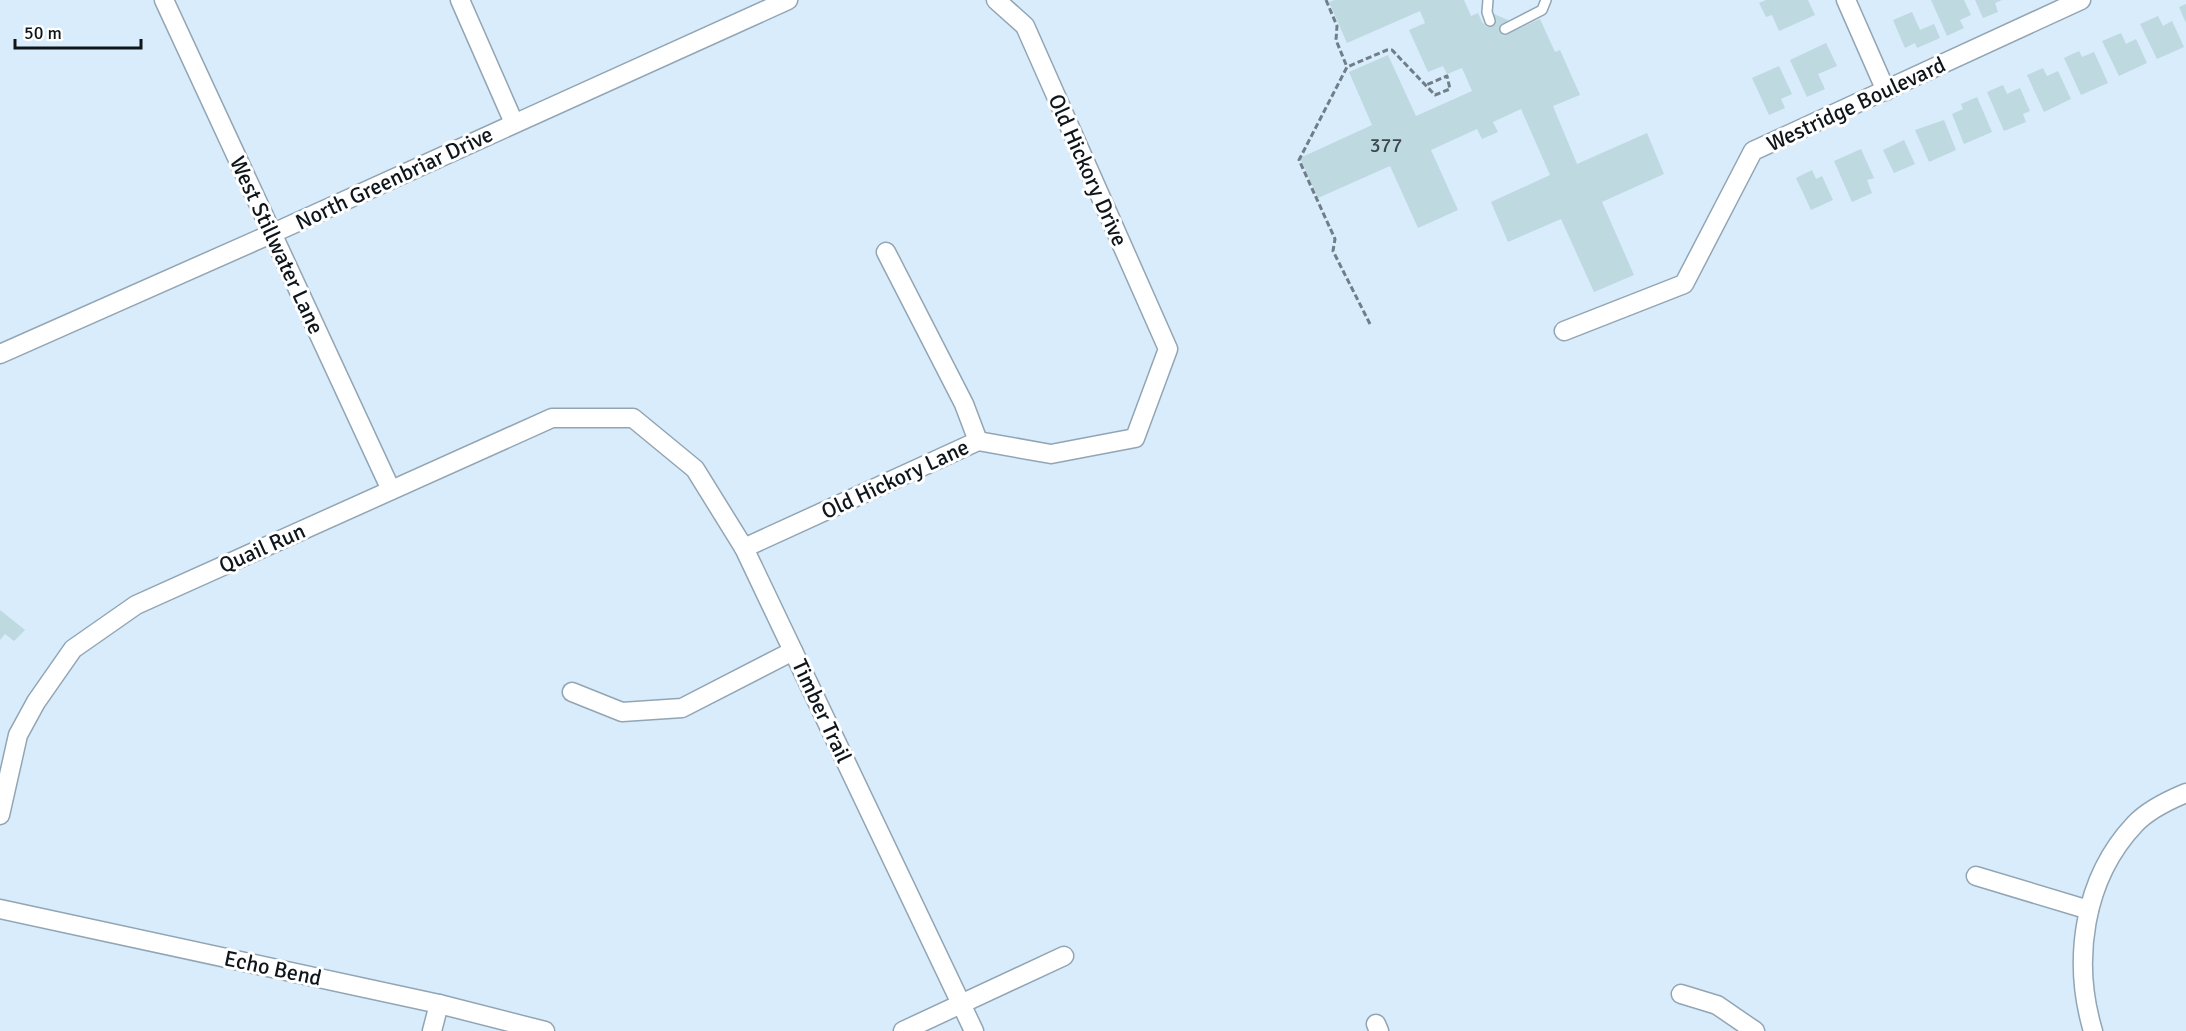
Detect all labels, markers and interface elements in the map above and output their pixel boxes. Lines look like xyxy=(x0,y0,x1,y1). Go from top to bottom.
scale bar xyxy=(15,12,141,50)
text: 50 m xyxy=(24,22,62,44)
street label: Westridge Boulevard xyxy=(1762,51,1950,157)
street label: Old Hickory Drive xyxy=(1042,90,1134,250)
street label: North Greenbriar Drive xyxy=(291,120,497,236)
house number: 377 xyxy=(1370,133,1402,158)
street label: West Stillwater Lane xyxy=(224,152,330,338)
street label: Old Hickory Lane xyxy=(817,433,973,525)
street label: Quail Run xyxy=(215,517,309,579)
street label: Timber Trail xyxy=(786,655,858,767)
street label: Echo Bend xyxy=(222,945,324,991)

